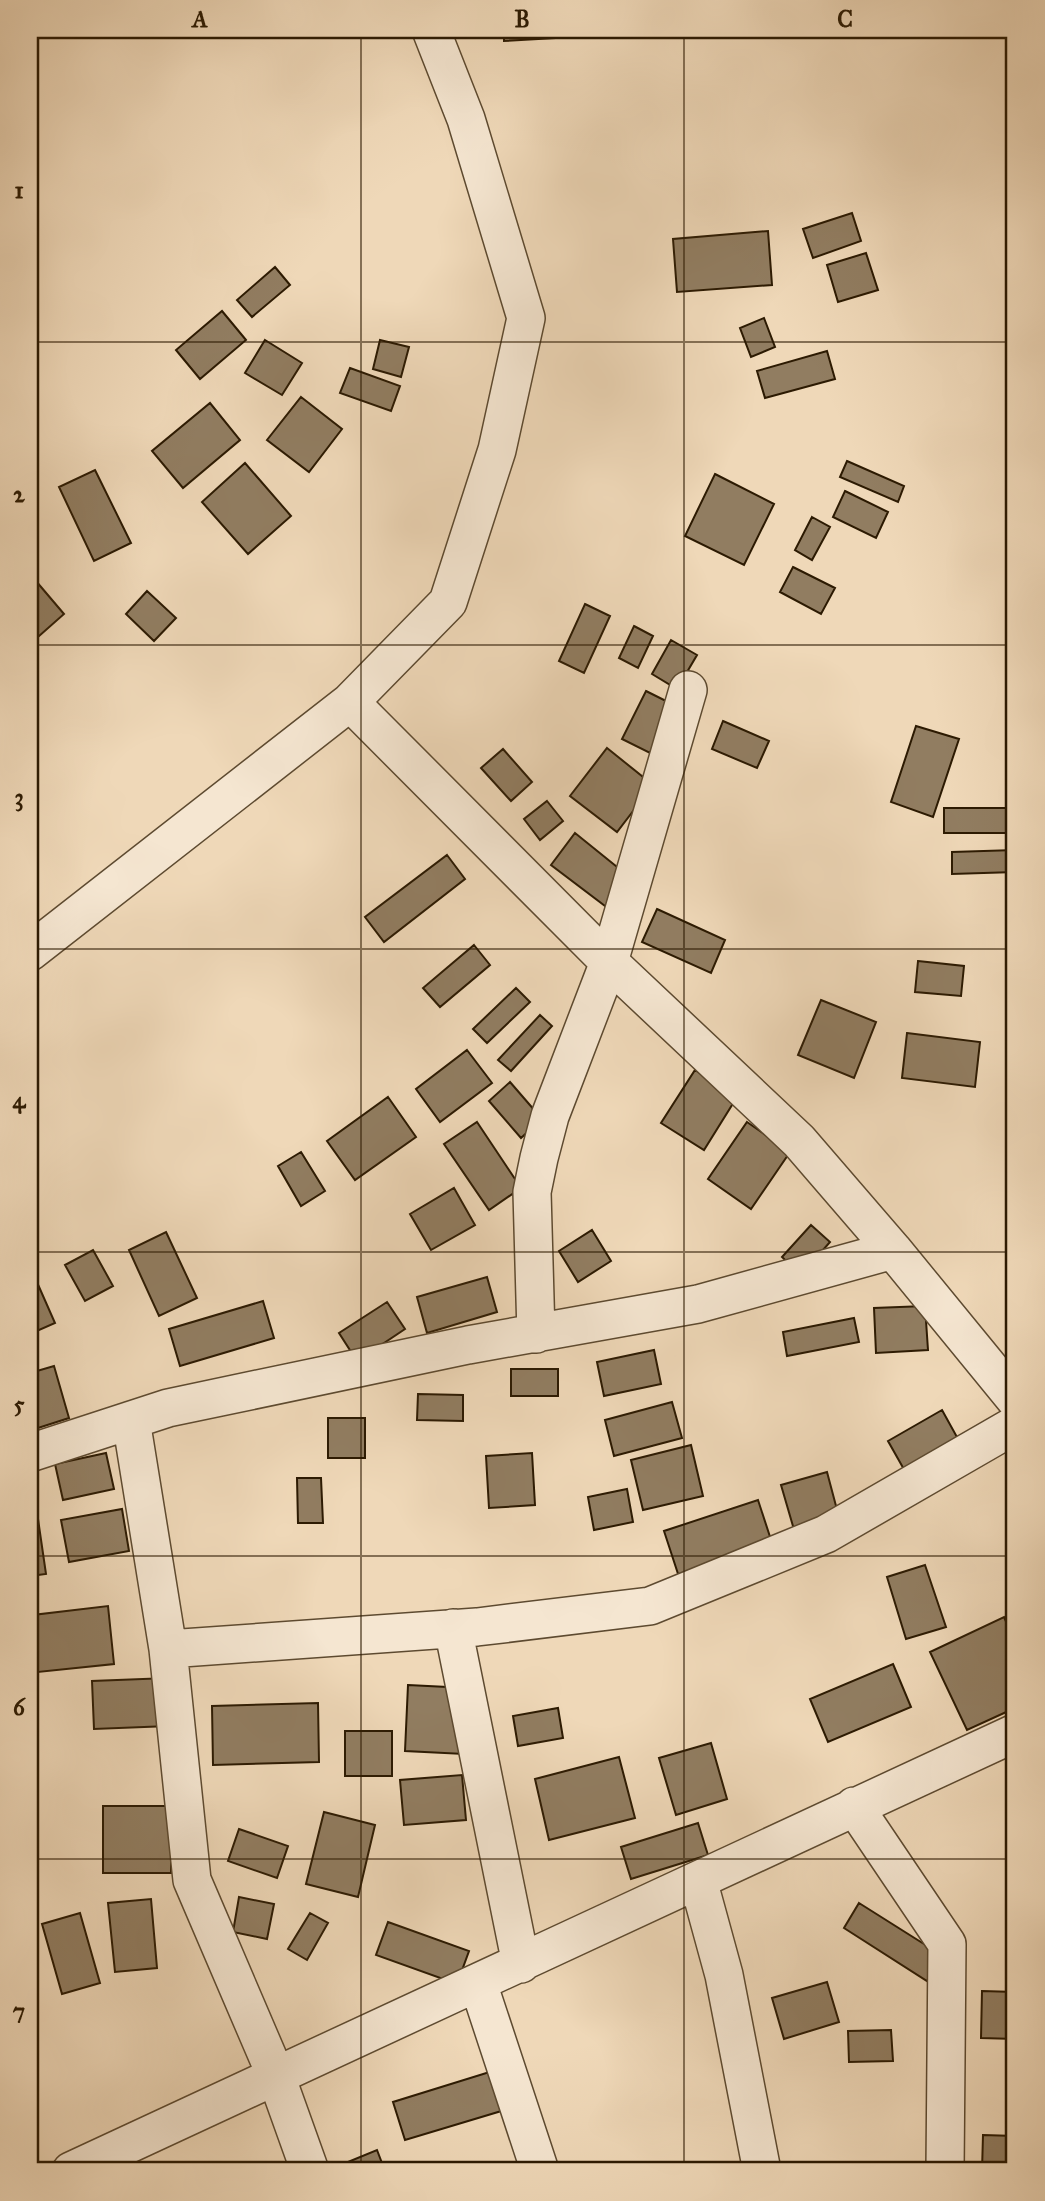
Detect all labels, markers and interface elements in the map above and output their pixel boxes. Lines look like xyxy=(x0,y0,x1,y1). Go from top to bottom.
text: A xyxy=(190,5,208,33)
text: B xyxy=(514,5,530,33)
text: C xyxy=(837,5,853,33)
text: 1 xyxy=(14,176,24,204)
text: 2 xyxy=(13,480,25,508)
text: 3 xyxy=(14,783,24,812)
text: 4 xyxy=(13,1086,27,1114)
text: 5 xyxy=(14,1390,25,1418)
text: 6 xyxy=(13,1693,26,1721)
text: 7 xyxy=(13,1997,25,2025)

